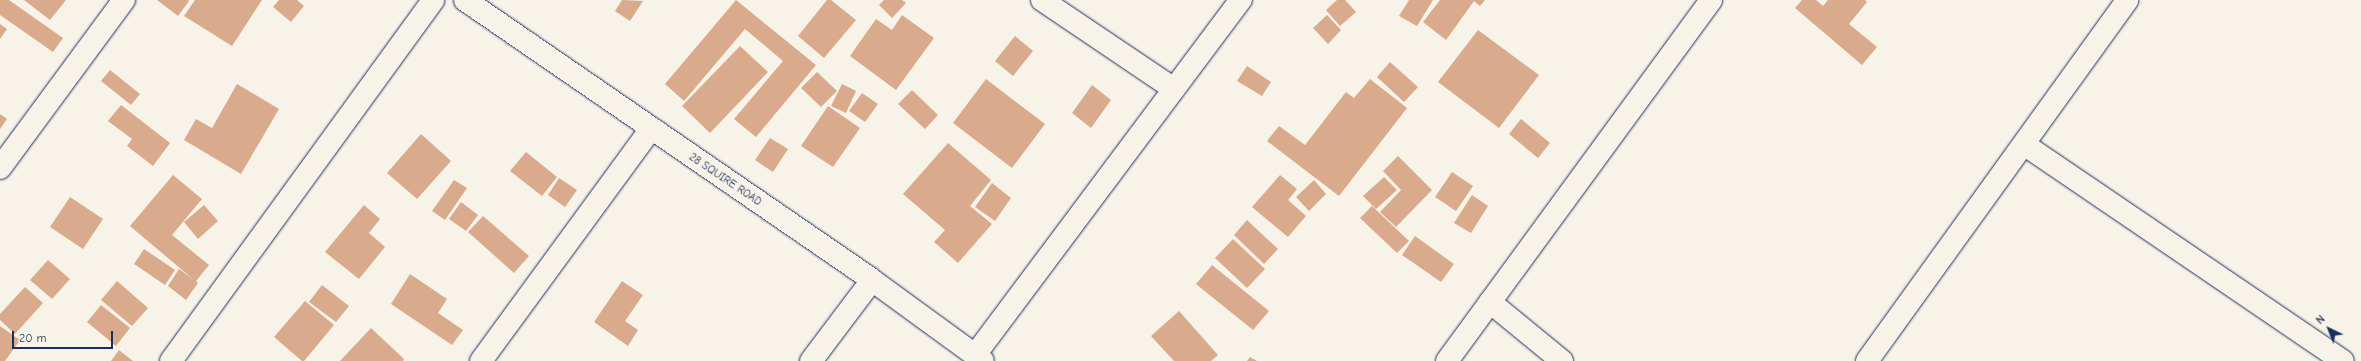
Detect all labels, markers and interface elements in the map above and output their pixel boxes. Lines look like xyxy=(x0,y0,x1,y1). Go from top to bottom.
street label: 28 SQUIRE ROAD xyxy=(686,151,764,209)
north arrow xyxy=(2309,309,2349,349)
text: N xyxy=(2313,313,2328,327)
scale bar xyxy=(14,323,115,349)
text: 20 m xyxy=(19,331,47,345)

